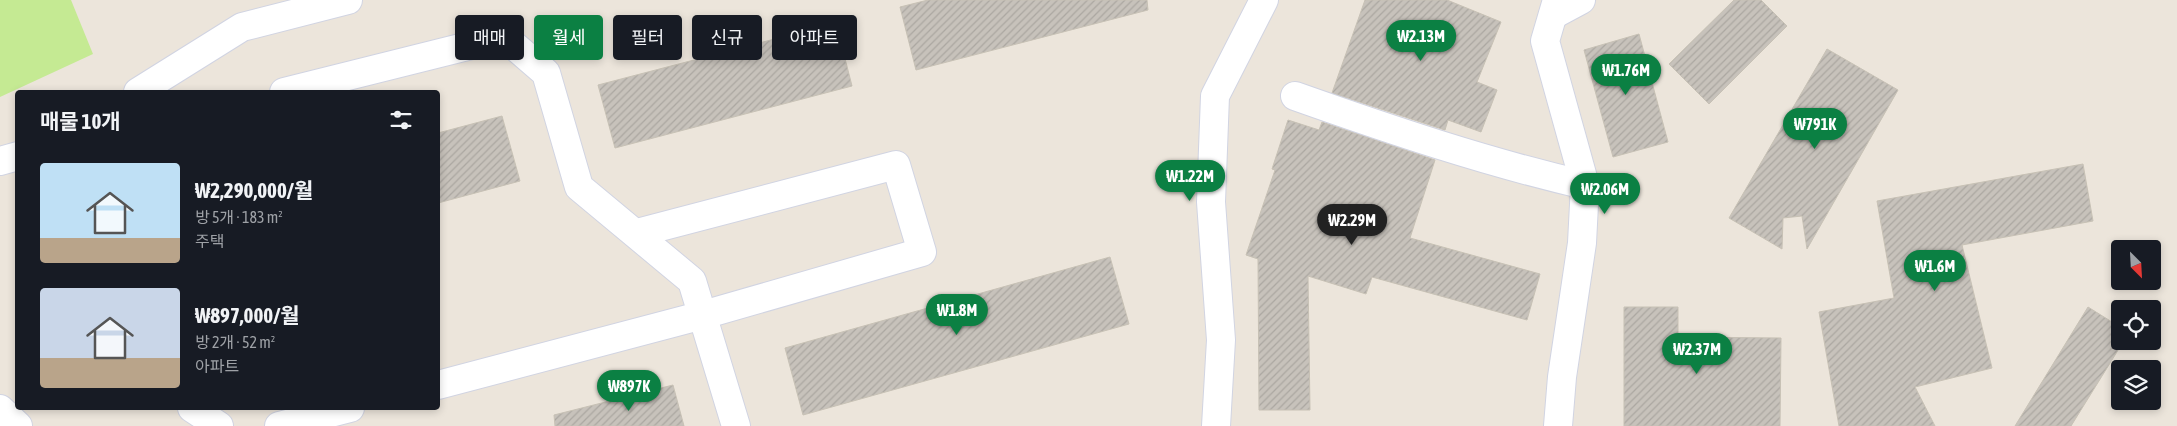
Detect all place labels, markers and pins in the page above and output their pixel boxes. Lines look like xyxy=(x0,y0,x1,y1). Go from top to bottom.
pin: ₩2.13M xyxy=(1380,20,1462,62)
pin: ₩1.76M xyxy=(1585,54,1667,96)
pin: ₩791K xyxy=(1780,108,1850,150)
pin: ₩1.22M xyxy=(1149,160,1231,202)
pin: ₩2.06M xyxy=(1564,172,1646,215)
pin: ₩2.29M xyxy=(1311,204,1393,246)
pin: ₩1.6M xyxy=(1900,250,1970,292)
pin: ₩1.8M xyxy=(922,294,992,336)
pin: ₩2.37M xyxy=(1656,332,1738,375)
pin: ₩897K xyxy=(594,370,664,412)

